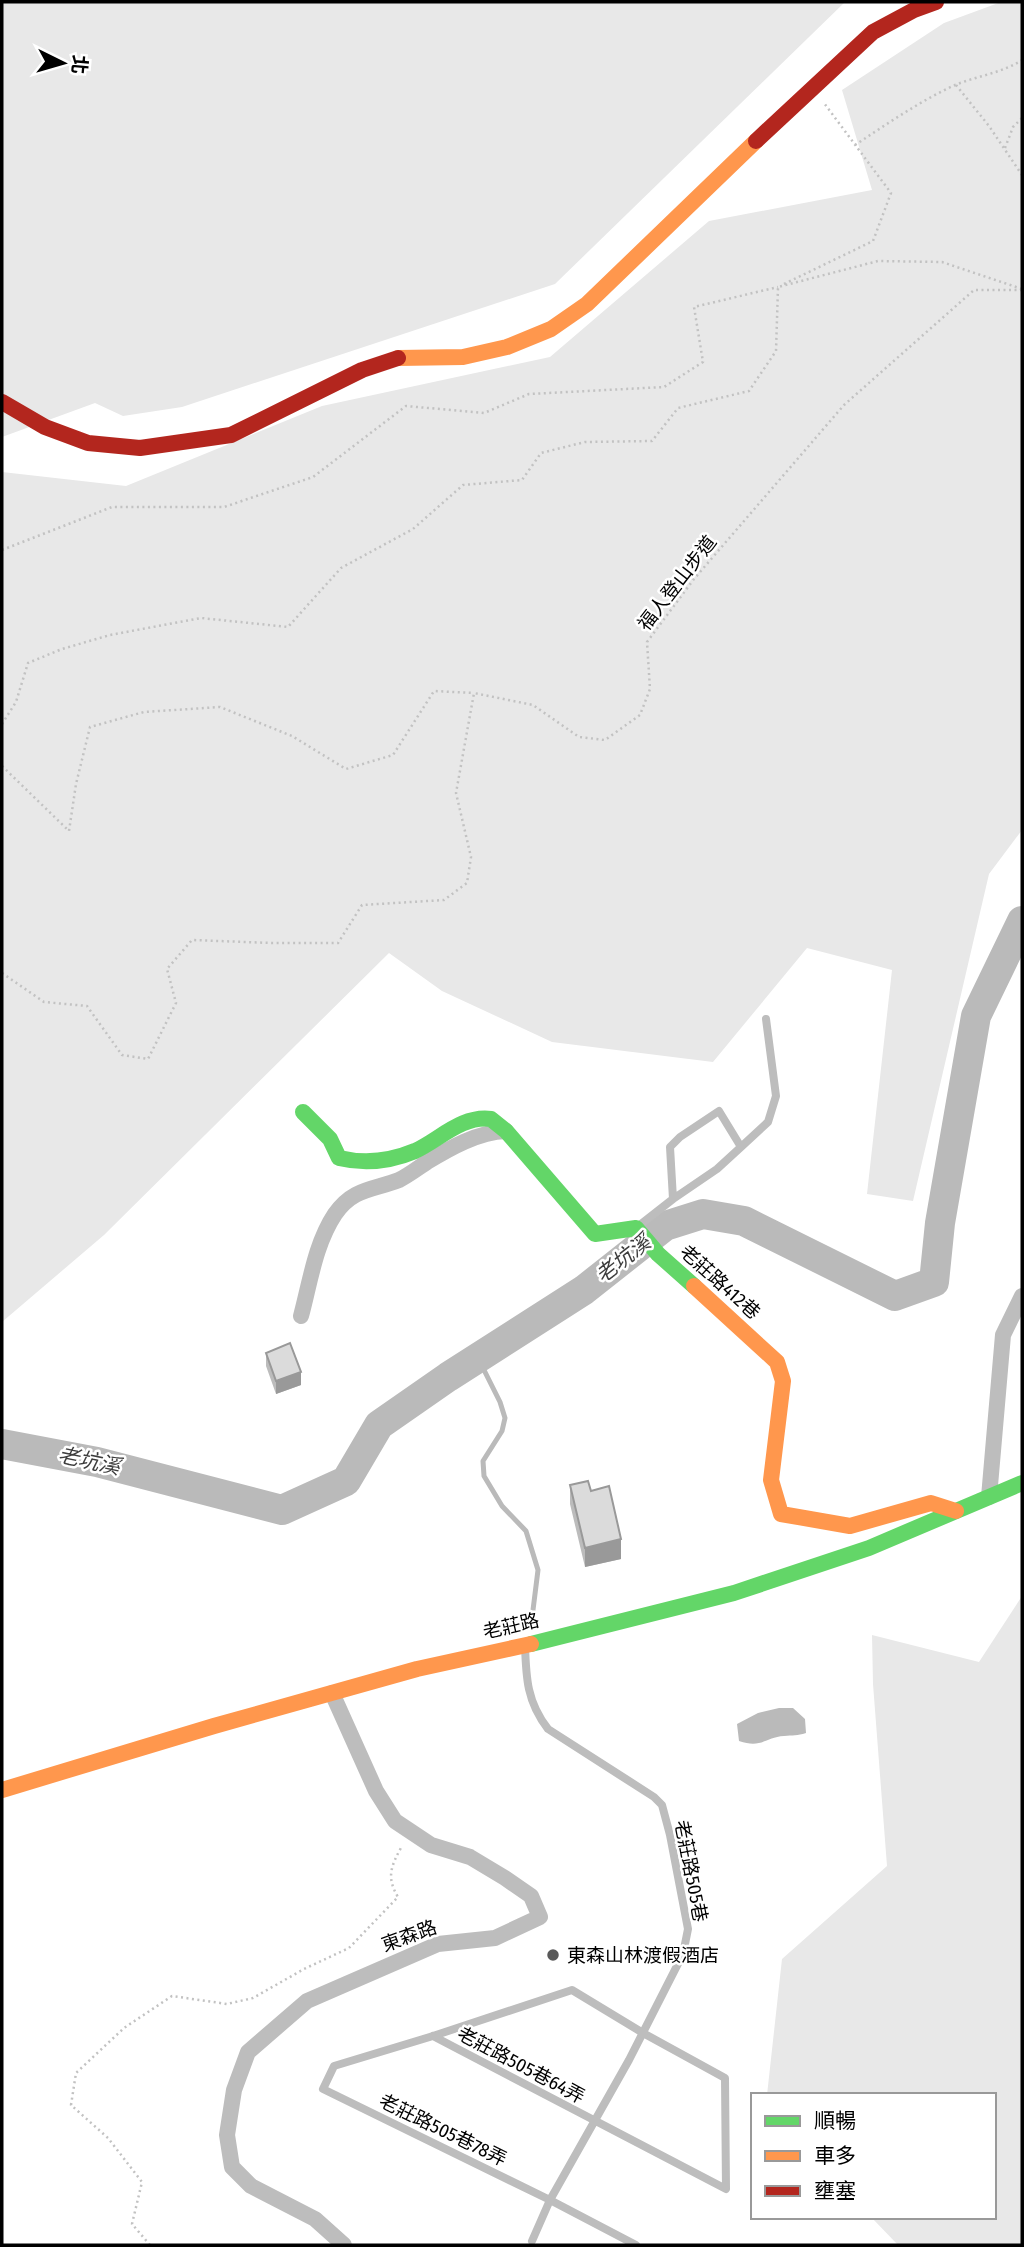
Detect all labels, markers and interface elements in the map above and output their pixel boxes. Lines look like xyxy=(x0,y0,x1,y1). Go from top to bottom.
north arrow xyxy=(28,28,98,98)
text: 北 xyxy=(67,54,92,75)
street label: 福人登山步道 xyxy=(633,531,721,635)
water label: 老坑溪 xyxy=(590,1228,658,1289)
street label: 老莊路412巷 xyxy=(675,1240,765,1324)
water label: 老坑溪 xyxy=(55,1442,125,1481)
street label: 老莊路 xyxy=(481,1608,541,1644)
street label: 老莊路505巷 xyxy=(670,1818,712,1924)
street label: 東森路 xyxy=(378,1915,440,1957)
place label: 東森山林渡假酒店 xyxy=(567,1944,719,1967)
marker: 東森山林渡假酒店 xyxy=(545,1947,561,1963)
street label: 老莊路505巷64弄 xyxy=(453,2022,589,2108)
street label: 老莊路505巷78弄 xyxy=(375,2089,511,2171)
legend xyxy=(751,2093,996,2219)
text: 順暢 xyxy=(814,2108,856,2134)
text: 車多 xyxy=(814,2143,856,2169)
text: 壅塞 xyxy=(814,2178,856,2204)

